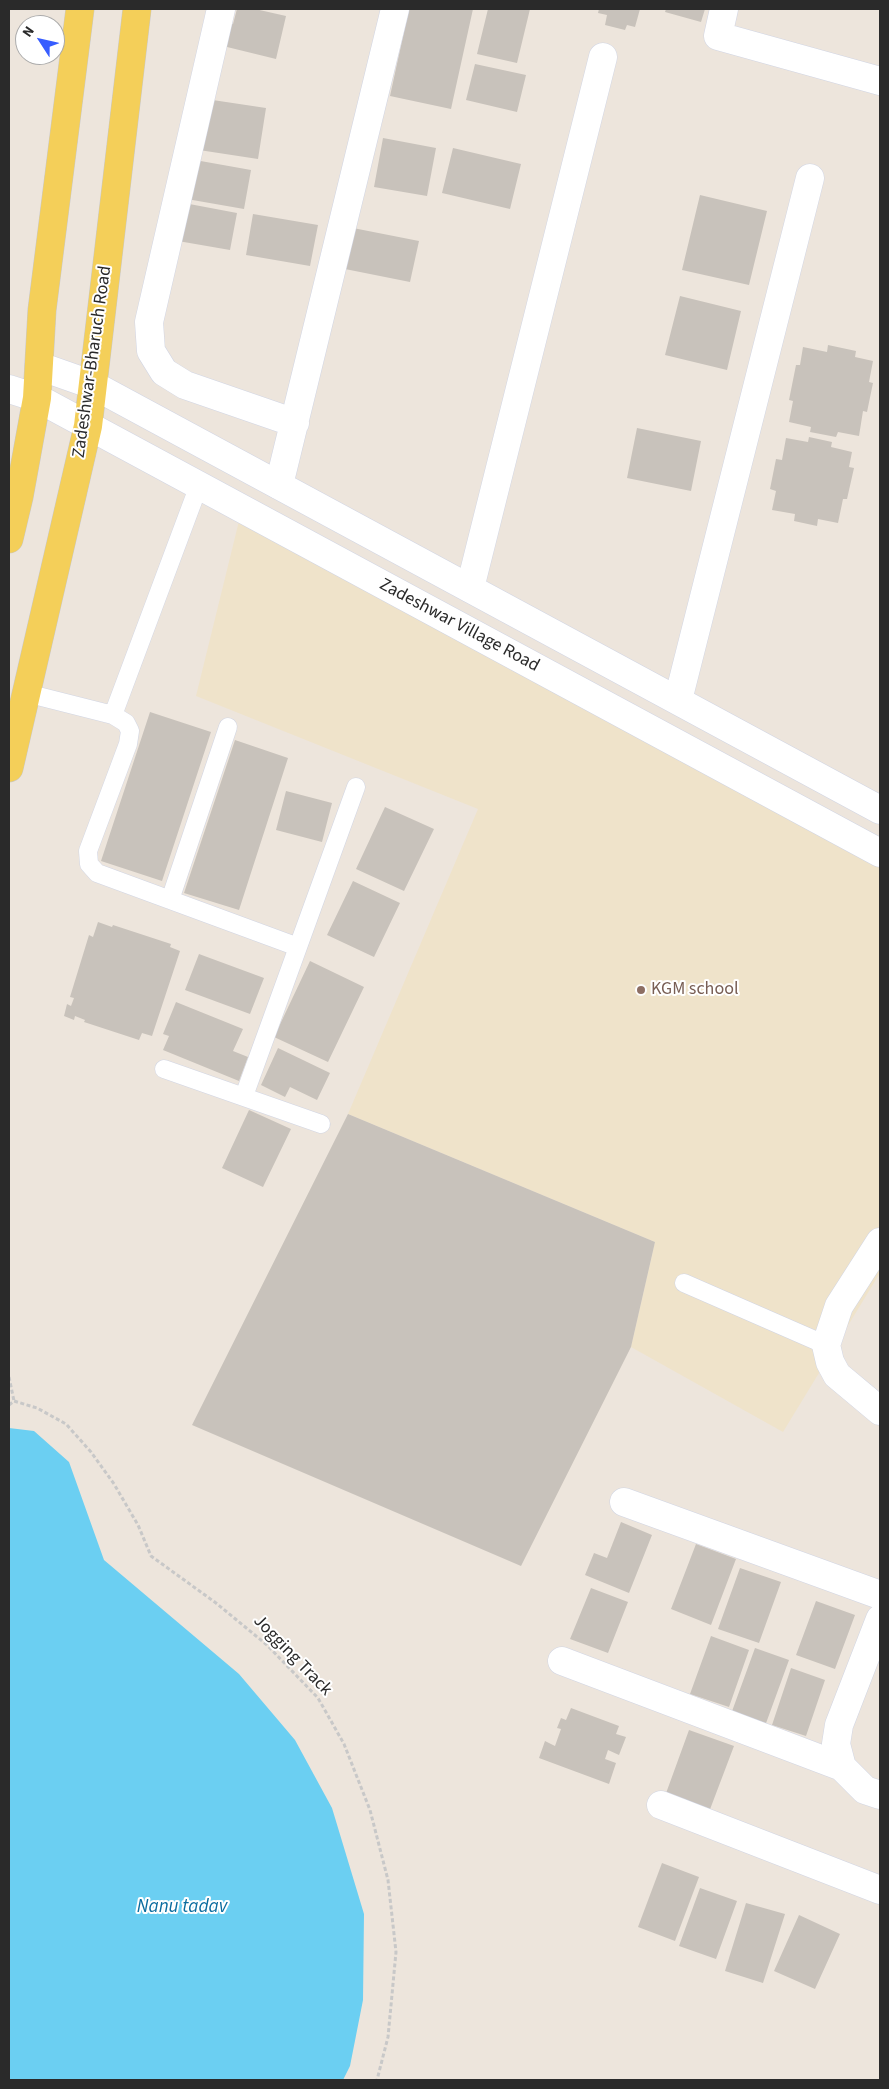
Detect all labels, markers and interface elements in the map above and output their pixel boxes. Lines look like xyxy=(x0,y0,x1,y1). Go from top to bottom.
north arrow xyxy=(15,15,65,65)
text: N xyxy=(18,22,39,42)
street label: Zadeshwar-Bharuch Road xyxy=(69,265,117,459)
street label: Zadeshwar Village Road xyxy=(375,575,543,677)
place label: KGM school xyxy=(651,979,738,1001)
marker: KGM school xyxy=(635,984,647,996)
street label: Jogging Track xyxy=(248,1611,336,1701)
water label: Nanu tadav xyxy=(137,1897,227,1919)

